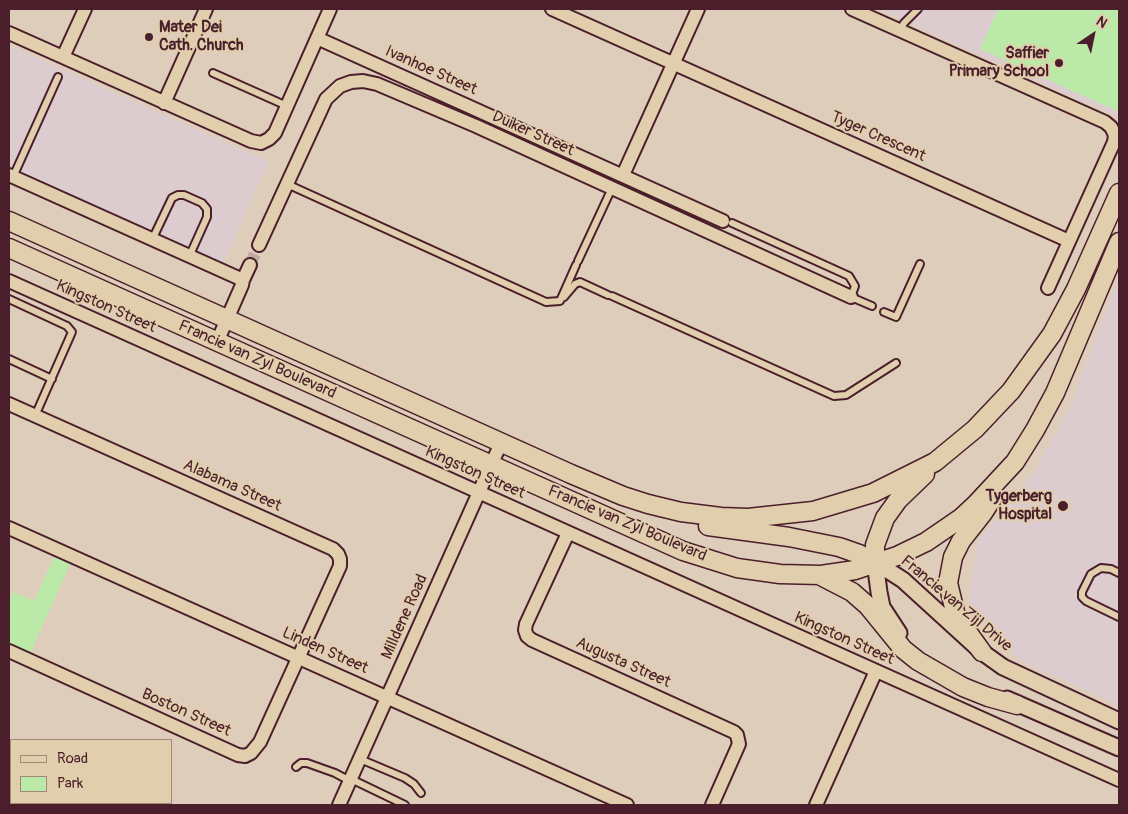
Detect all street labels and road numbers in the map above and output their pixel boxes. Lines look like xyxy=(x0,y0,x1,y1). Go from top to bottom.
street label: Ivanhoe Street xyxy=(382,42,480,100)
street label: Duiker Street xyxy=(489,107,577,161)
street label: Tyger Crescent xyxy=(828,108,928,166)
street label: Kingston Street xyxy=(53,276,159,338)
street label: Francie van Zyl Boulevard xyxy=(175,317,339,403)
street label: Kingston Street xyxy=(422,442,528,504)
street label: Alabama Street xyxy=(180,456,284,516)
street label: Francie van Zyl Boulevard xyxy=(545,482,709,566)
street label: Francie van Zijl Drive xyxy=(896,552,1016,656)
street label: Milldene Road xyxy=(378,571,432,663)
street label: Kingston Street xyxy=(791,608,897,670)
street label: Linden Street xyxy=(279,623,371,679)
street label: Augusta Street xyxy=(573,634,673,692)
street label: Boston Street xyxy=(138,685,234,741)

